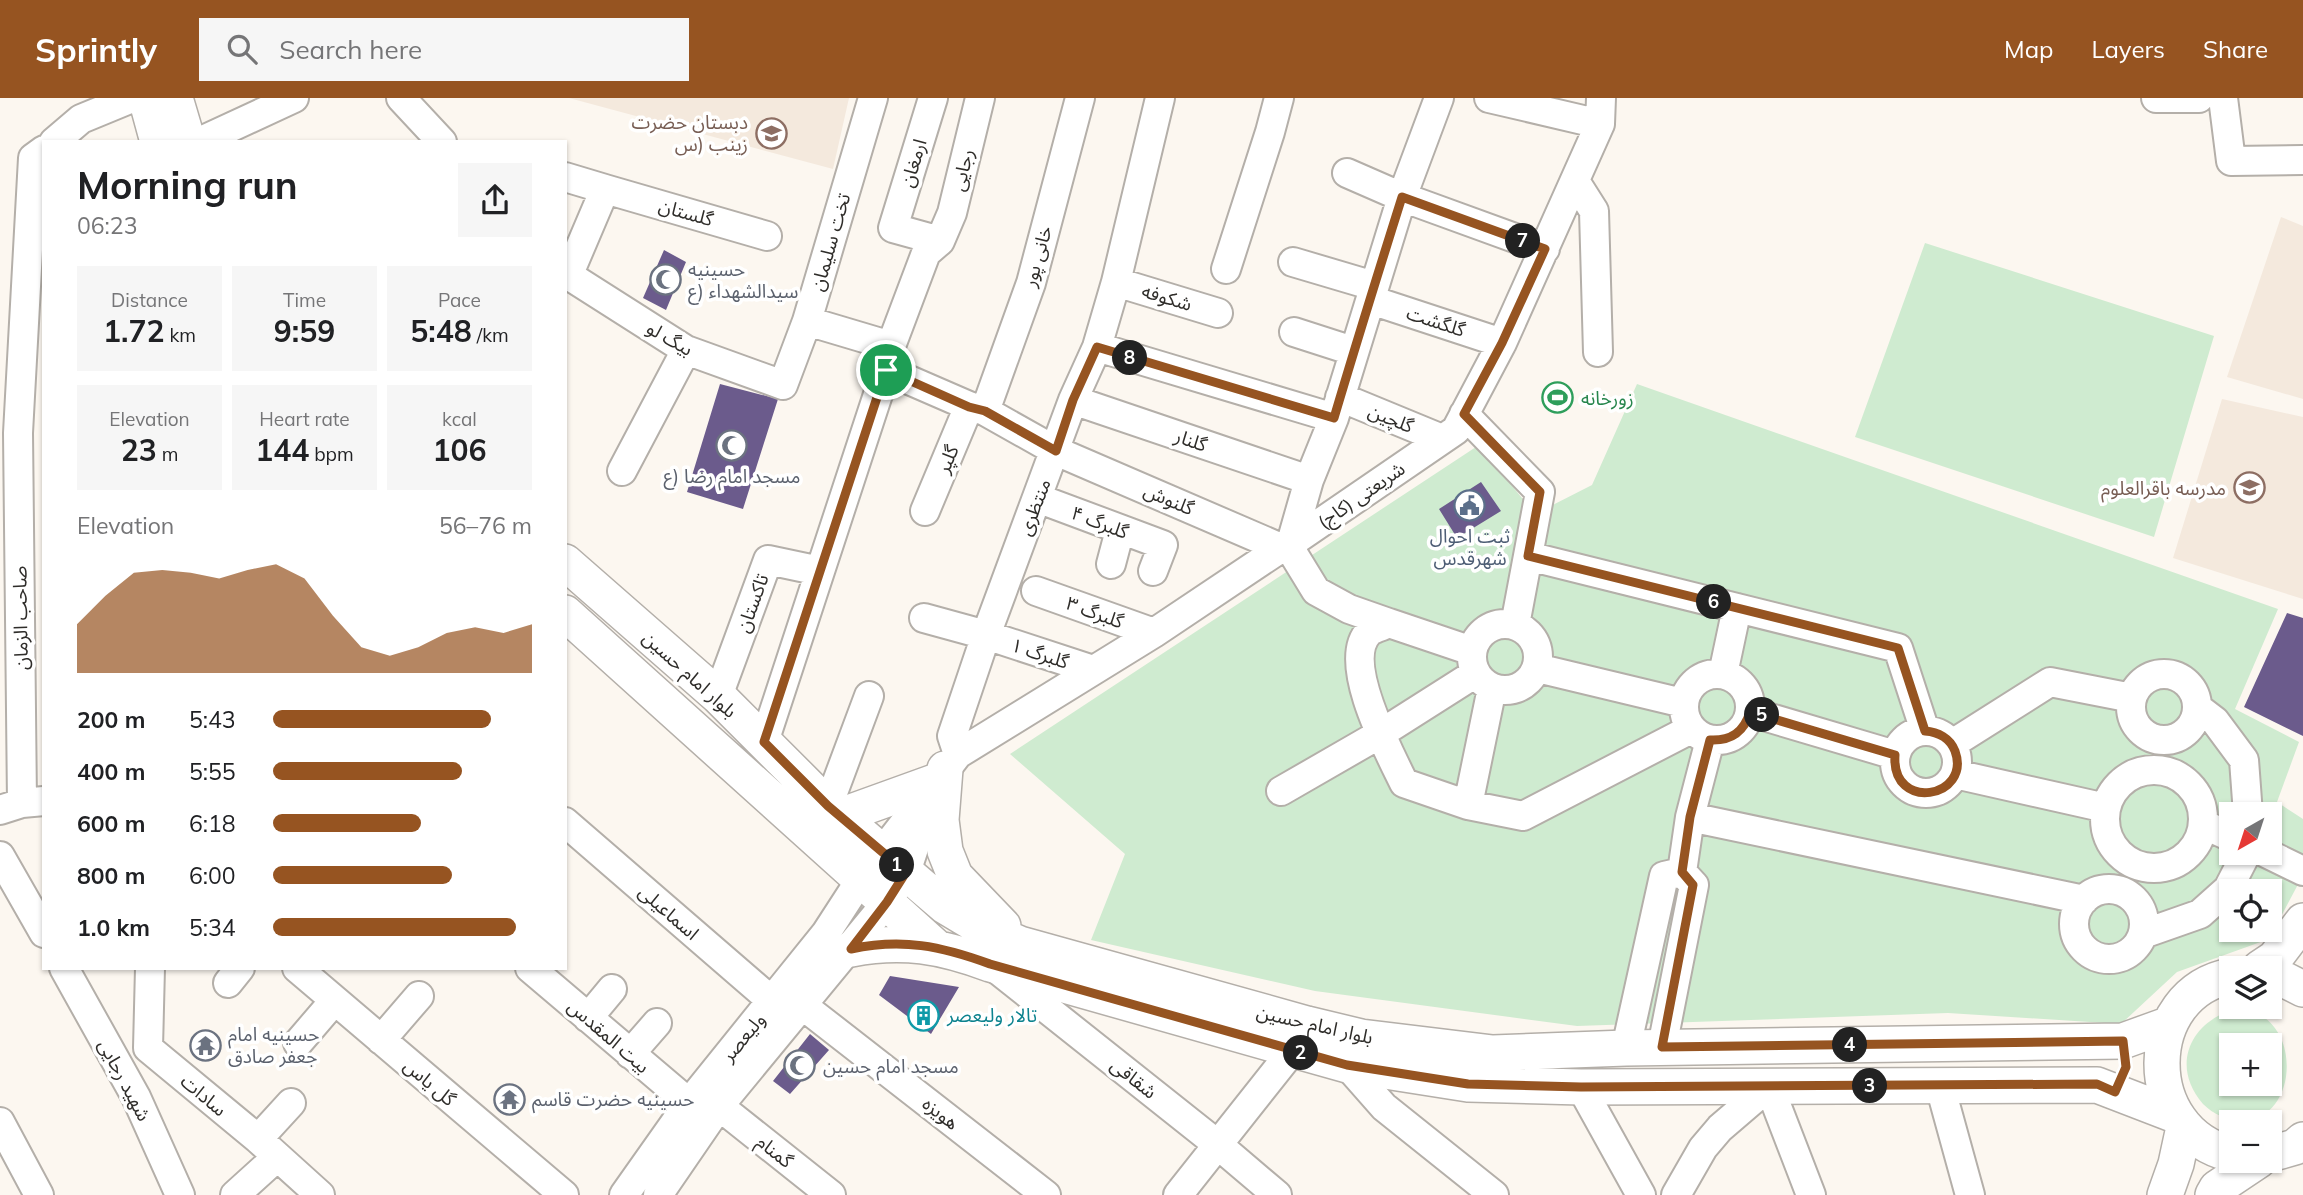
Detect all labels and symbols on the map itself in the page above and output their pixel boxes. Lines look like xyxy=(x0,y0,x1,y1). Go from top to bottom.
place label: دبستان حضرت زینب (س xyxy=(631,110,748,156)
school or university icon: دبستان حضرت زینب (س xyxy=(754,116,788,150)
street label: ارمغان xyxy=(894,136,932,190)
street label: رجایی xyxy=(945,146,979,194)
street label: تخت سلیمان xyxy=(805,190,855,294)
street label: گلستان xyxy=(656,193,717,231)
street label: خانی پور xyxy=(1017,223,1058,291)
pin: 7 xyxy=(1506,223,1540,258)
place label: حسینیه سیدالشهداء (ع xyxy=(688,257,798,305)
mosque icon: حسینیه سیدالشهداء (ع xyxy=(648,263,682,297)
street label: شکوفه xyxy=(1139,278,1195,316)
street label: گلگشت xyxy=(1404,300,1469,342)
street label: بیگ لو xyxy=(643,315,697,361)
pin xyxy=(856,340,916,400)
pin: 8 xyxy=(1112,341,1148,376)
sports icon: زورخانه xyxy=(1541,381,1575,415)
place label: زورخانه xyxy=(1581,386,1634,410)
street label: گلچین xyxy=(1365,398,1418,439)
street label: گلنار xyxy=(1171,423,1211,457)
mosque icon: مسجد امام رضا (ع xyxy=(715,428,749,462)
street label: گلپر xyxy=(930,440,965,478)
street label: شریعتی (کاج) xyxy=(1313,456,1410,535)
place label: مسجد امام رضا (ع xyxy=(663,464,801,491)
school or university icon: مدرسه باقرالعلوم xyxy=(2232,471,2266,505)
street label: منتظری xyxy=(1012,475,1056,539)
place label: مدرسه باقرالعلوم xyxy=(2101,476,2226,503)
street label: گلنوش xyxy=(1140,478,1199,521)
public building icon: ثبت احوال شهرقدس xyxy=(1453,488,1487,522)
street label: گلبرگ ۴ xyxy=(1068,500,1133,544)
place label: ثبت احوال شهرقدس xyxy=(1430,524,1510,570)
street label: صاحب الزمان xyxy=(7,566,33,670)
street label: تاکستان xyxy=(730,570,774,636)
pin: 6 xyxy=(1696,584,1732,620)
street label: گلبرگ ۳ xyxy=(1063,591,1128,634)
street label: بلوار امام حسین xyxy=(636,625,742,725)
street label: گلبرگ ۱ xyxy=(1008,632,1073,674)
pin: 5 xyxy=(1744,698,1780,732)
north arrow xyxy=(2219,802,2282,864)
pin: 1 xyxy=(880,848,914,882)
street label: اسماعیلی xyxy=(634,879,704,945)
street label: بیت المقدس xyxy=(563,994,655,1078)
building icon: تالار ولیعصر xyxy=(907,998,941,1032)
street label: بلوار امام حسین xyxy=(1254,999,1376,1052)
place label: تالار ولیعصر xyxy=(946,1003,1037,1027)
street label: ولیعصر xyxy=(715,1008,770,1067)
place label: حسینیه امام جعفر صادق xyxy=(228,1022,319,1068)
temple icon: حسینیه امام جعفر صادق xyxy=(188,1028,222,1062)
pin: 4 xyxy=(1832,1028,1868,1062)
street label: شهید رجایی xyxy=(93,1035,157,1125)
pin: 2 xyxy=(1284,1035,1318,1070)
mosque icon: مسجد امام حسین xyxy=(783,1049,817,1083)
street label: شقاقی xyxy=(1106,1052,1162,1104)
street label: گل یاس xyxy=(399,1053,462,1111)
place label: مسجد امام حسین xyxy=(823,1054,959,1081)
pin: 3 xyxy=(1853,1068,1888,1104)
street label: سادات xyxy=(176,1069,232,1121)
temple icon: حسینیه حضرت قاسم xyxy=(492,1082,526,1116)
place label: حسینیه حضرت قاسم xyxy=(532,1087,694,1114)
street label: هویزه xyxy=(918,1091,964,1135)
street label: گمنام xyxy=(750,1129,799,1176)

